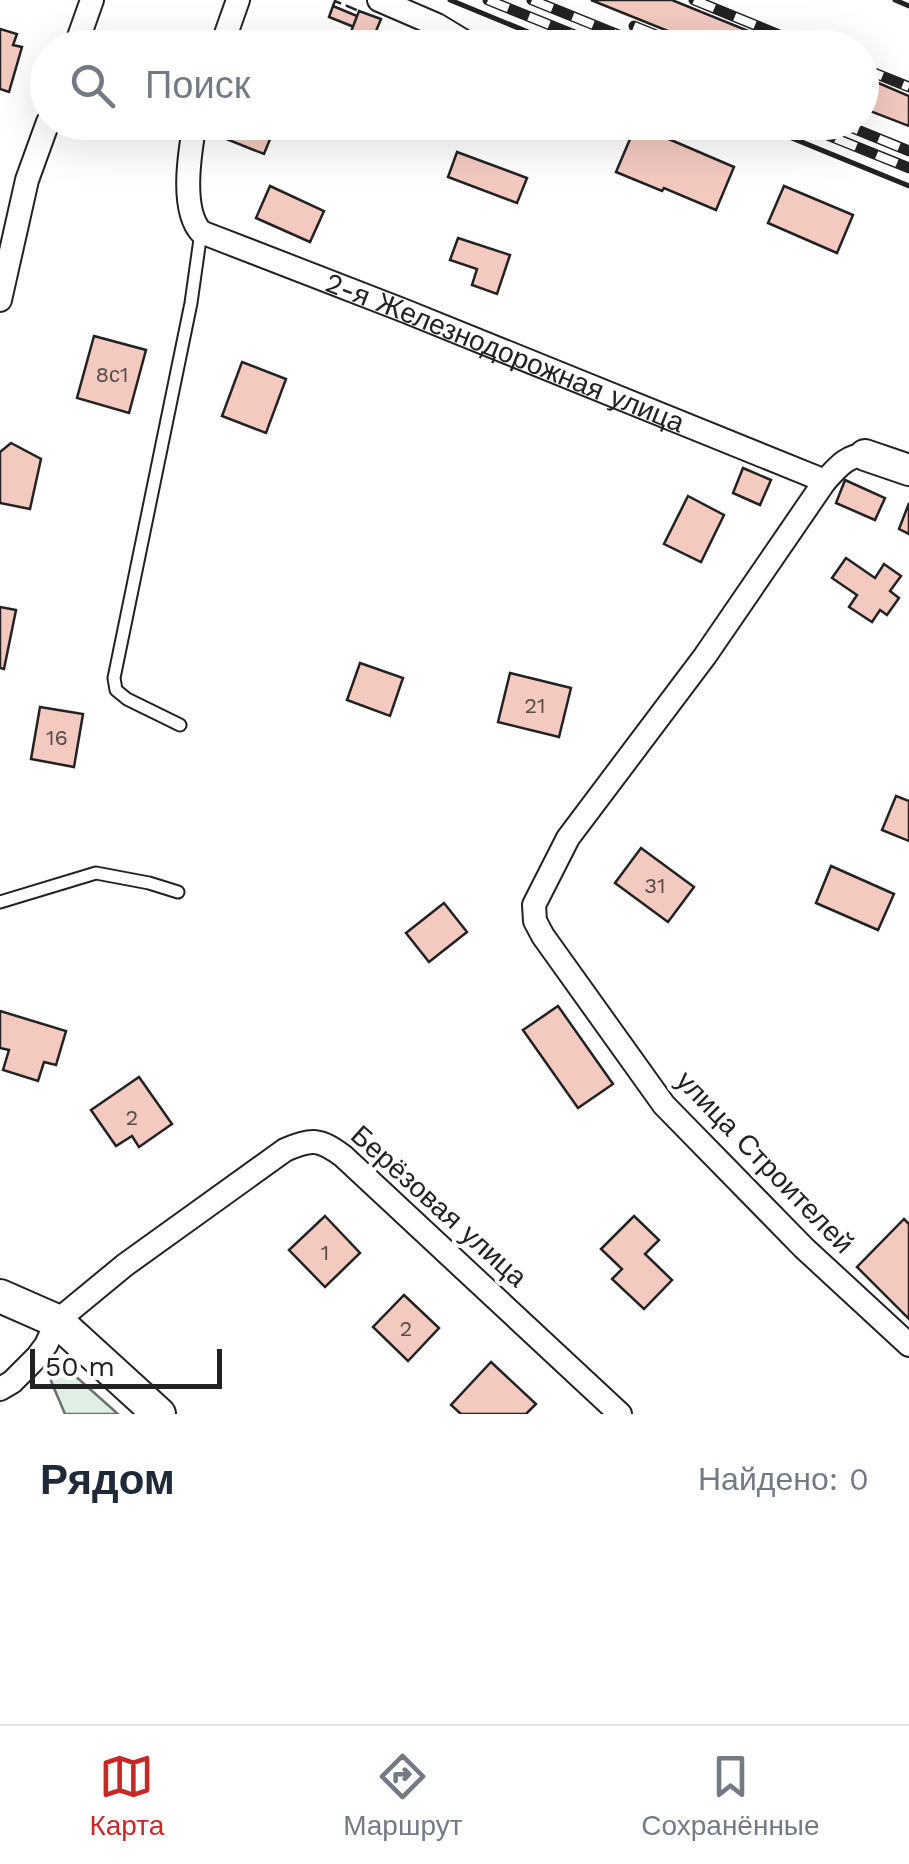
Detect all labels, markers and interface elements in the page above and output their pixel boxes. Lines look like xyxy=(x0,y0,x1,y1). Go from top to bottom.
search box xyxy=(30,30,879,140)
icon: search xyxy=(65,58,120,113)
text: Поиск xyxy=(145,63,250,107)
street label: 2-я Железнодорожная улица xyxy=(321,265,690,439)
house number: 8с1 xyxy=(95,362,129,387)
house number: 21 xyxy=(524,693,546,718)
house number: 16 xyxy=(46,725,68,750)
house number: 31 xyxy=(644,873,666,898)
street label: улица Строителей xyxy=(669,1064,861,1260)
house number: 2 xyxy=(126,1105,138,1130)
street label: Берёзовая улица xyxy=(344,1118,534,1294)
house number: 1 xyxy=(321,1240,329,1265)
house number: 2 xyxy=(400,1316,412,1341)
scale bar xyxy=(30,1344,222,1388)
text: 50 m xyxy=(45,1350,115,1383)
text: Рядом xyxy=(40,1455,175,1504)
text: Найдено: 0 xyxy=(698,1460,869,1498)
tab: Карта xyxy=(89,1749,164,1842)
tab: Маршрут xyxy=(343,1749,462,1842)
tab: Сохранённые xyxy=(641,1749,820,1842)

